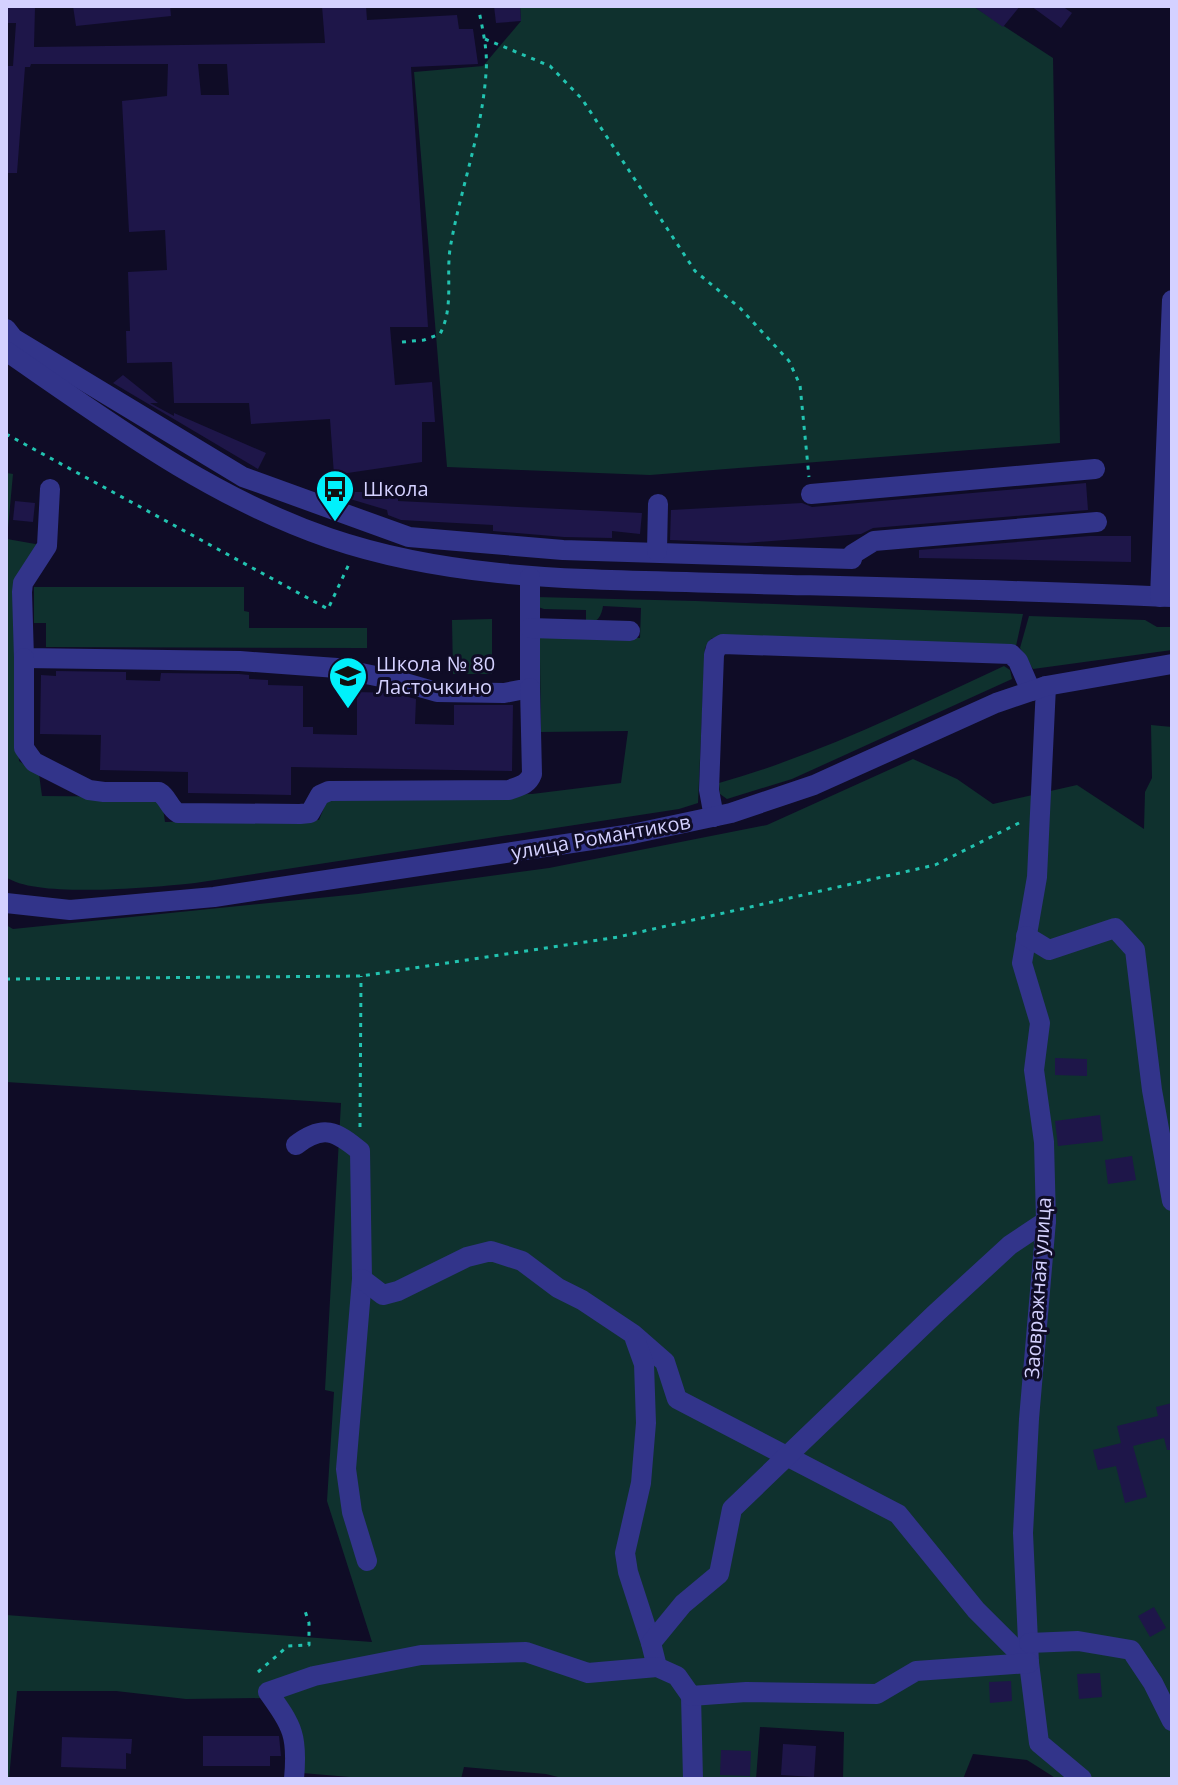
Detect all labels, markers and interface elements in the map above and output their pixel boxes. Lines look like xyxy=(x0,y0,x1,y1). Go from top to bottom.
bus stop icon: Школа xyxy=(314,468,356,523)
place label: Школа xyxy=(363,475,429,502)
place label: Школа № 80 Ласточкино xyxy=(376,650,495,700)
school or university icon: Школа № 80 Ласточкино xyxy=(327,655,369,710)
street label: улица Романтиков xyxy=(509,807,693,866)
street label: Заовражная улица xyxy=(1018,1196,1057,1380)

